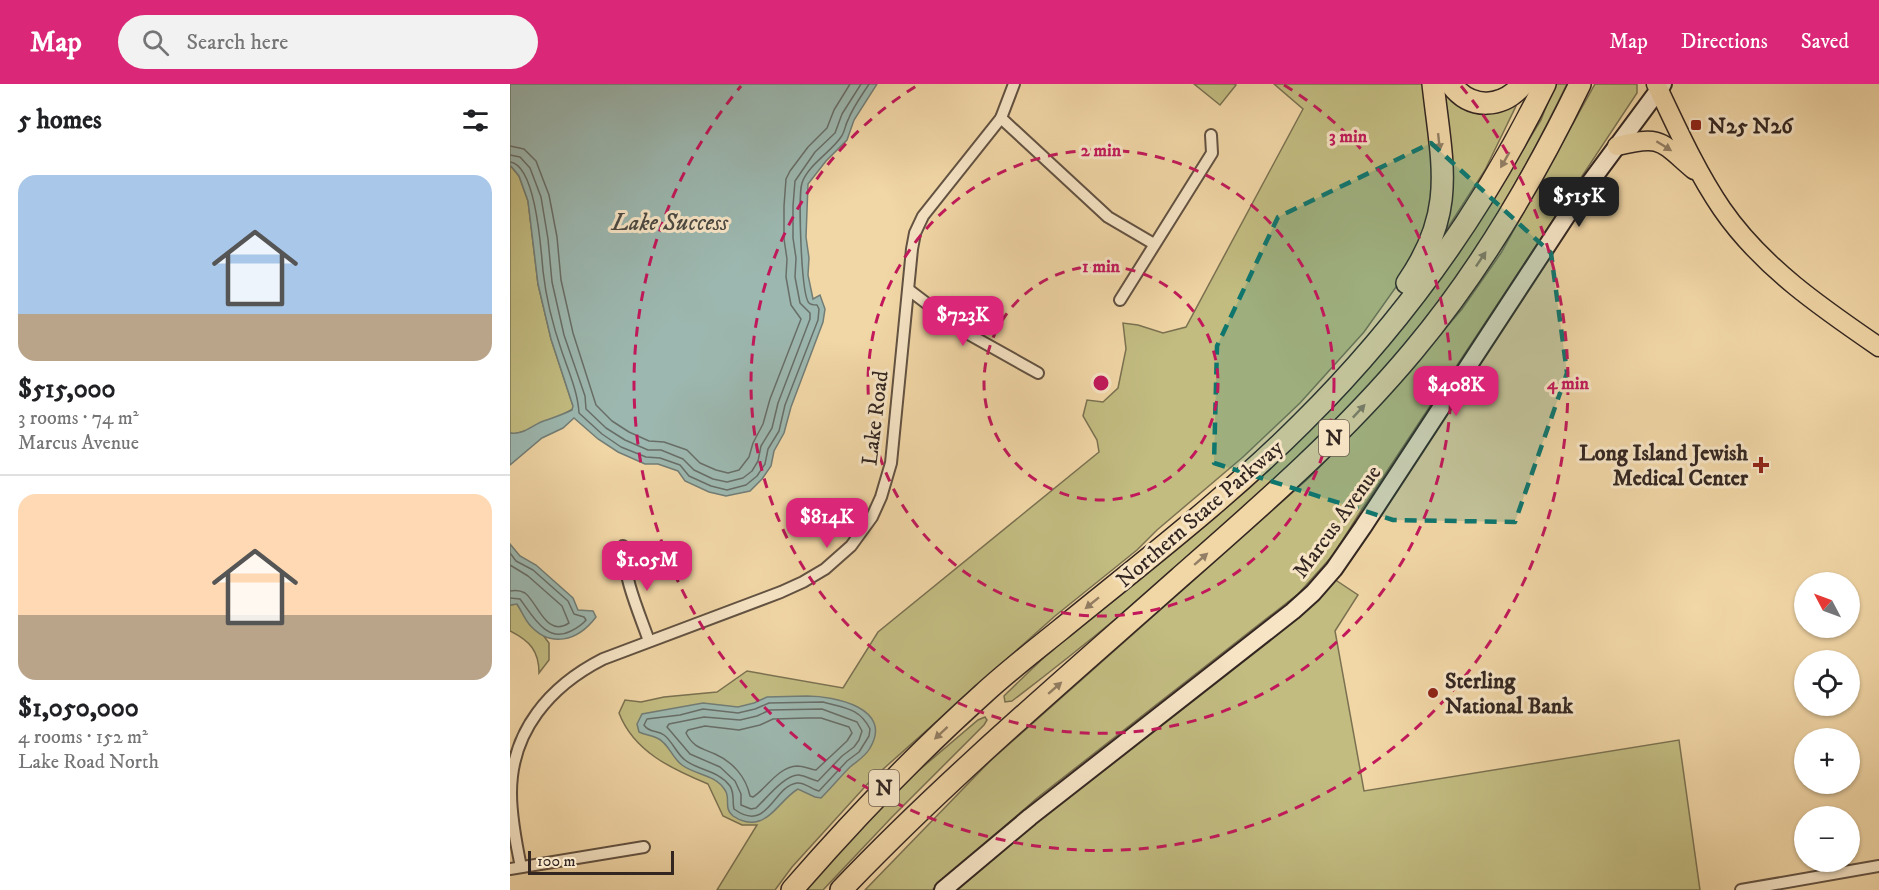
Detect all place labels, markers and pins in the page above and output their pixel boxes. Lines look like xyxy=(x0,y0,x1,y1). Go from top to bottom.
place label: N25 N26 xyxy=(1708,113,1794,140)
marker: N25 N26 xyxy=(1689,118,1703,132)
pin: $515K xyxy=(1537,177,1621,228)
pin: $723K xyxy=(921,296,1005,347)
pin: $408K xyxy=(1414,366,1498,417)
centre of rings xyxy=(1091,373,1111,393)
place label: Long Island Jewish Medical Center xyxy=(1579,440,1749,492)
marker: Long Island Jewish Medical Center xyxy=(1752,456,1770,474)
pin: $814K xyxy=(785,498,869,549)
pin: $1.05M xyxy=(598,541,696,592)
place label: Sterling National Bank xyxy=(1445,668,1574,720)
marker: Sterling National Bank xyxy=(1426,686,1440,700)

